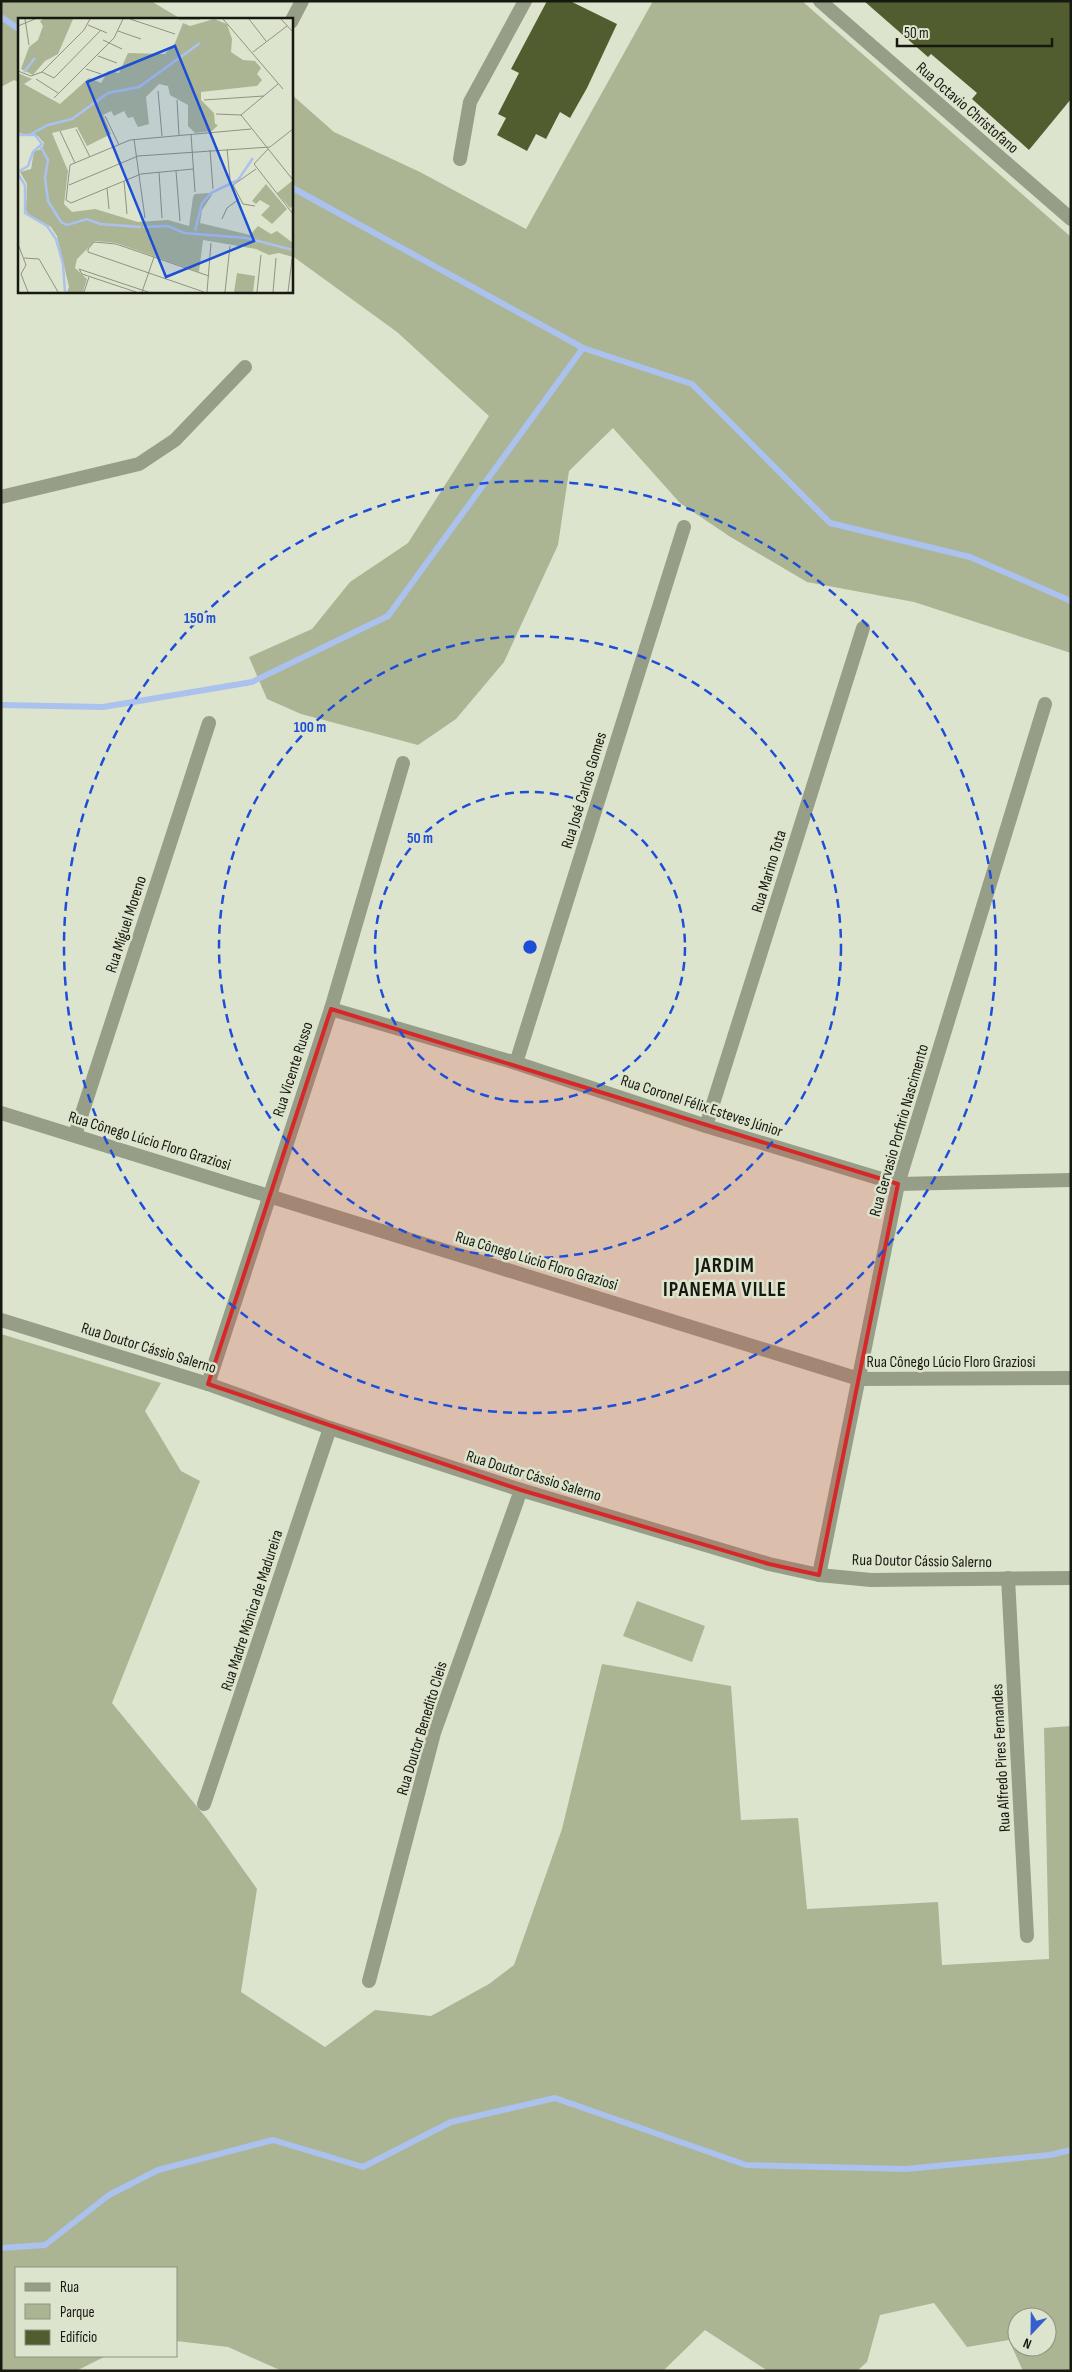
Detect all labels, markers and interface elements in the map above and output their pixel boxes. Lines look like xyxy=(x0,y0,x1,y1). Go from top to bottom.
scale bar xyxy=(897,15,1052,47)
inset map xyxy=(18,18,292,292)
text: 50 m xyxy=(904,24,929,43)
street label: Rua Octavio Christofano xyxy=(912,58,1022,158)
text: 150 m xyxy=(184,609,216,628)
text: 100 m xyxy=(294,718,326,737)
street label: Rua José Carlos Gomes xyxy=(558,730,611,851)
street label: Rua Marino Tota xyxy=(748,828,791,915)
text: 50 m xyxy=(407,829,433,848)
street label: Rua Miguel Moreno xyxy=(102,874,151,975)
centre of rings xyxy=(521,938,539,956)
street label: Rua Vicente Russo xyxy=(269,1020,318,1119)
street label: Rua Gervasio Porfirio Nascimento xyxy=(866,1042,933,1219)
street label: Rua Coronel Félix Esteves Júnior xyxy=(618,1071,785,1142)
street label: Rua Cônego Lúcio Floro Graziosi xyxy=(66,1108,233,1175)
street label: Rua Cônego Lúcio Floro Graziosi xyxy=(453,1228,620,1295)
district label: JARDIM IPANEMA VILLE xyxy=(663,1253,787,1302)
street label: Rua Doutor Cássio Salerno xyxy=(79,1319,218,1378)
street label: Rua Cônego Lúcio Floro Graziosi xyxy=(867,1353,1035,1372)
street label: Rua Doutor Cássio Salerno xyxy=(464,1447,603,1506)
street label: Rua Madre Mônica de Madureira xyxy=(217,1528,287,1693)
street label: Rua Doutor Cássio Salerno xyxy=(852,1551,992,1572)
street label: Rua Doutor Benedito Cleis xyxy=(393,1659,452,1798)
street label: Rua Alfredo Pires Fernandes xyxy=(988,1683,1015,1833)
legend xyxy=(15,2267,178,2357)
text: Rua xyxy=(60,2278,79,2297)
text: Parque xyxy=(60,2303,95,2322)
north arrow xyxy=(1007,2307,1057,2357)
text: Edifício xyxy=(60,2328,97,2347)
text: N xyxy=(1021,2334,1034,2353)

